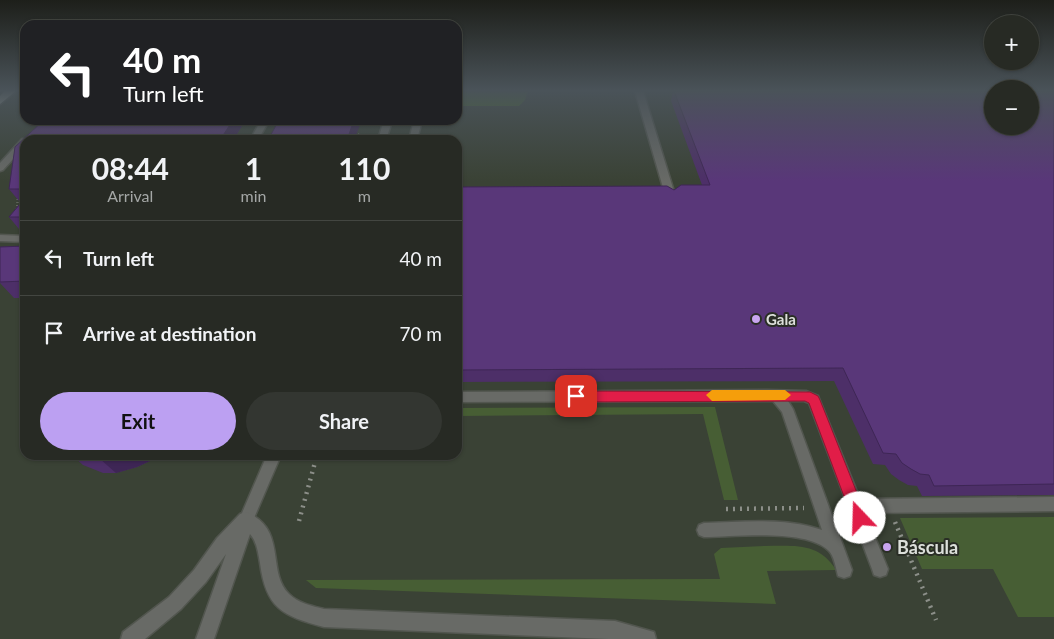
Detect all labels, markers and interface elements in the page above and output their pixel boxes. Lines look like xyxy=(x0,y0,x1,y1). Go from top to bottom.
map controls xyxy=(984,15,1039,135)
button: + xyxy=(984,15,1039,70)
text: 40 m xyxy=(123,38,201,80)
icon: left xyxy=(40,40,105,105)
text: Turn left xyxy=(123,80,204,107)
button: − xyxy=(984,80,1039,135)
text: 08:44 xyxy=(92,150,169,186)
text: 1 xyxy=(245,150,262,186)
text: 110 xyxy=(338,150,390,186)
text: Arrival xyxy=(107,186,153,205)
text: min xyxy=(241,186,267,205)
text: m xyxy=(358,186,371,205)
icon: left xyxy=(40,244,68,272)
text: Turn left xyxy=(83,247,154,270)
text: 40 m xyxy=(399,247,442,270)
place label: Gala xyxy=(766,310,796,328)
marker: Gala xyxy=(750,313,762,325)
icon: arrive xyxy=(40,319,68,347)
text: Arrive at destination xyxy=(83,322,256,345)
text: 70 m xyxy=(399,322,442,345)
pin xyxy=(555,375,597,417)
icon: arrive xyxy=(562,382,590,410)
button: Exit xyxy=(40,392,236,450)
button: Share xyxy=(246,392,442,450)
position arrow xyxy=(833,491,885,543)
place label: Báscula xyxy=(897,536,958,558)
marker: Báscula xyxy=(881,541,893,553)

